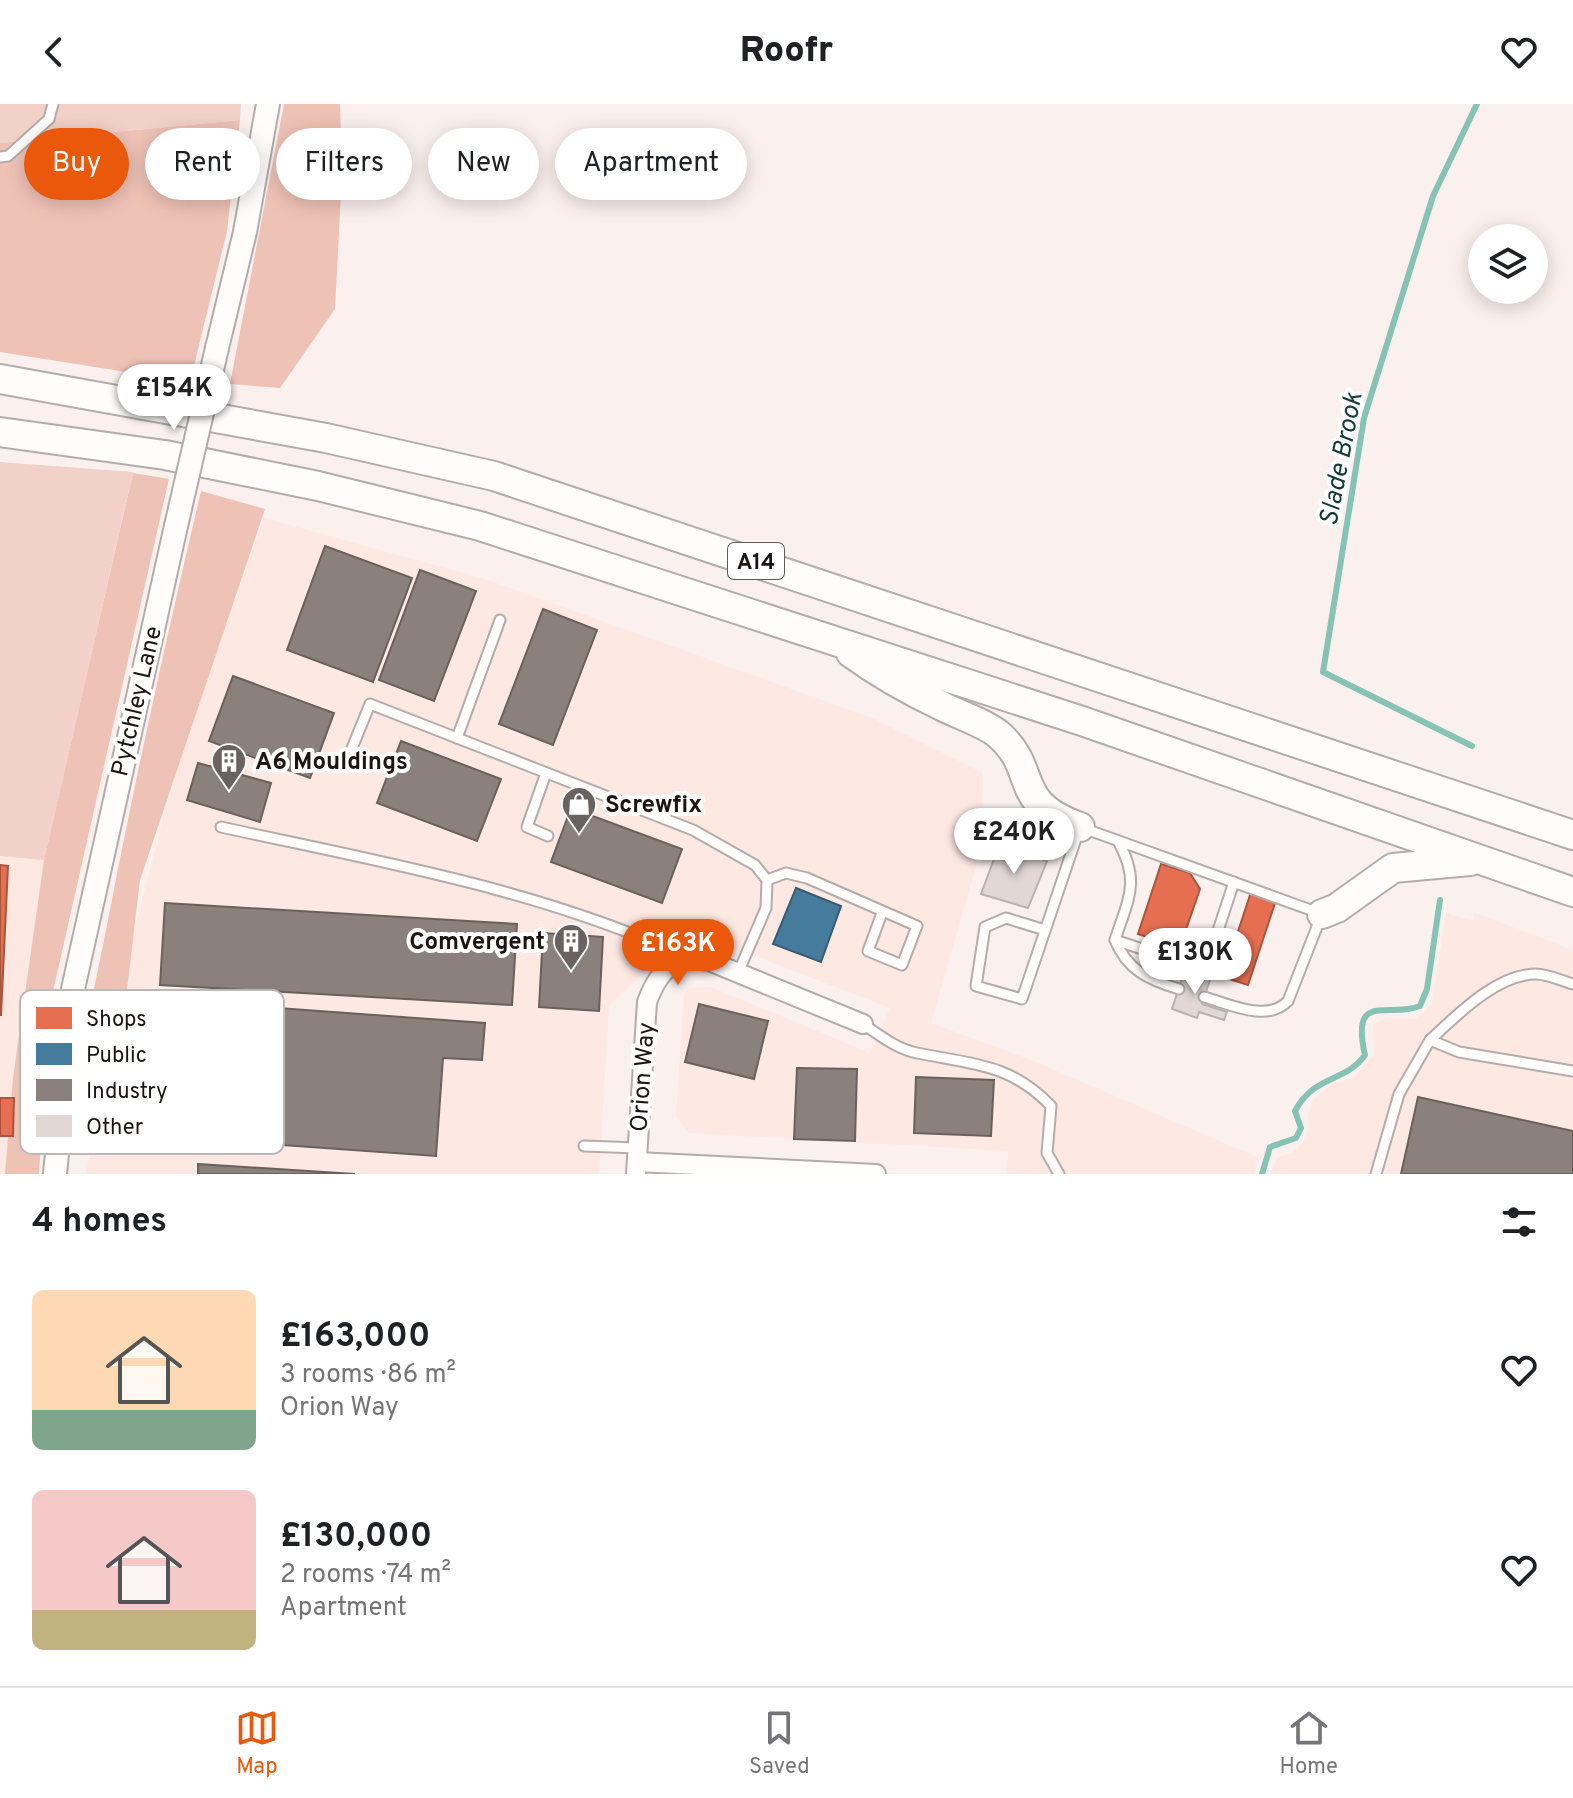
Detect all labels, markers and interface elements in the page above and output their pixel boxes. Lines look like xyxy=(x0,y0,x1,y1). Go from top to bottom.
text: Roofr xyxy=(740,29,833,75)
icon: back xyxy=(32,30,76,74)
icon: heart xyxy=(1497,30,1541,74)
chip: Buy xyxy=(24,128,129,200)
chip: Rent xyxy=(145,128,260,200)
chip: Filters xyxy=(276,128,412,200)
chip: New xyxy=(428,128,539,200)
chip: Apartment xyxy=(555,128,747,200)
map controls xyxy=(1468,224,1548,304)
button: layers xyxy=(1468,224,1548,304)
pin: £154K xyxy=(118,364,230,432)
text: £154K xyxy=(135,373,213,406)
water label: Slade Brook xyxy=(1313,389,1372,529)
road number: A14 xyxy=(728,543,784,579)
street label: Pytchley Lane xyxy=(106,623,170,780)
building icon: A6 Mouldings xyxy=(210,742,248,792)
place label: A6 Mouldings xyxy=(255,748,408,778)
shop icon: Screwfix xyxy=(560,785,598,835)
place label: Screwfix xyxy=(605,791,702,821)
pin: £240K xyxy=(958,808,1070,876)
text: £240K xyxy=(972,817,1056,850)
pin: £163K xyxy=(622,919,734,987)
building icon: Comvergent xyxy=(552,922,590,972)
place label: Comvergent xyxy=(409,928,545,958)
text: £163K xyxy=(640,928,716,961)
pin: £130K xyxy=(1139,928,1251,996)
text: £130K xyxy=(1157,937,1233,970)
legend xyxy=(20,990,284,1154)
text: Shops xyxy=(86,1007,147,1034)
street label: Orion Way xyxy=(625,1021,663,1133)
text: Public xyxy=(86,1043,147,1070)
text: Industry xyxy=(86,1079,168,1106)
text: Other xyxy=(86,1115,144,1142)
icon: filters xyxy=(1497,1200,1541,1244)
text: 4 homes xyxy=(32,1201,167,1244)
text: £163,000 xyxy=(280,1316,430,1359)
icon: home xyxy=(96,1322,192,1418)
icon: heart xyxy=(1497,1348,1541,1392)
text: 3 rooms · 86 m² xyxy=(280,1359,456,1392)
text: Orion Way xyxy=(280,1392,399,1425)
text: £130,000 xyxy=(280,1516,432,1559)
icon: home xyxy=(96,1522,192,1618)
icon: heart xyxy=(1497,1548,1541,1592)
text: 2 rooms · 74 m² xyxy=(280,1559,451,1592)
text: Apartment xyxy=(280,1592,407,1625)
tab: Map xyxy=(235,1706,279,1781)
tab: Saved xyxy=(749,1706,810,1781)
tab: Home xyxy=(1280,1706,1338,1781)

